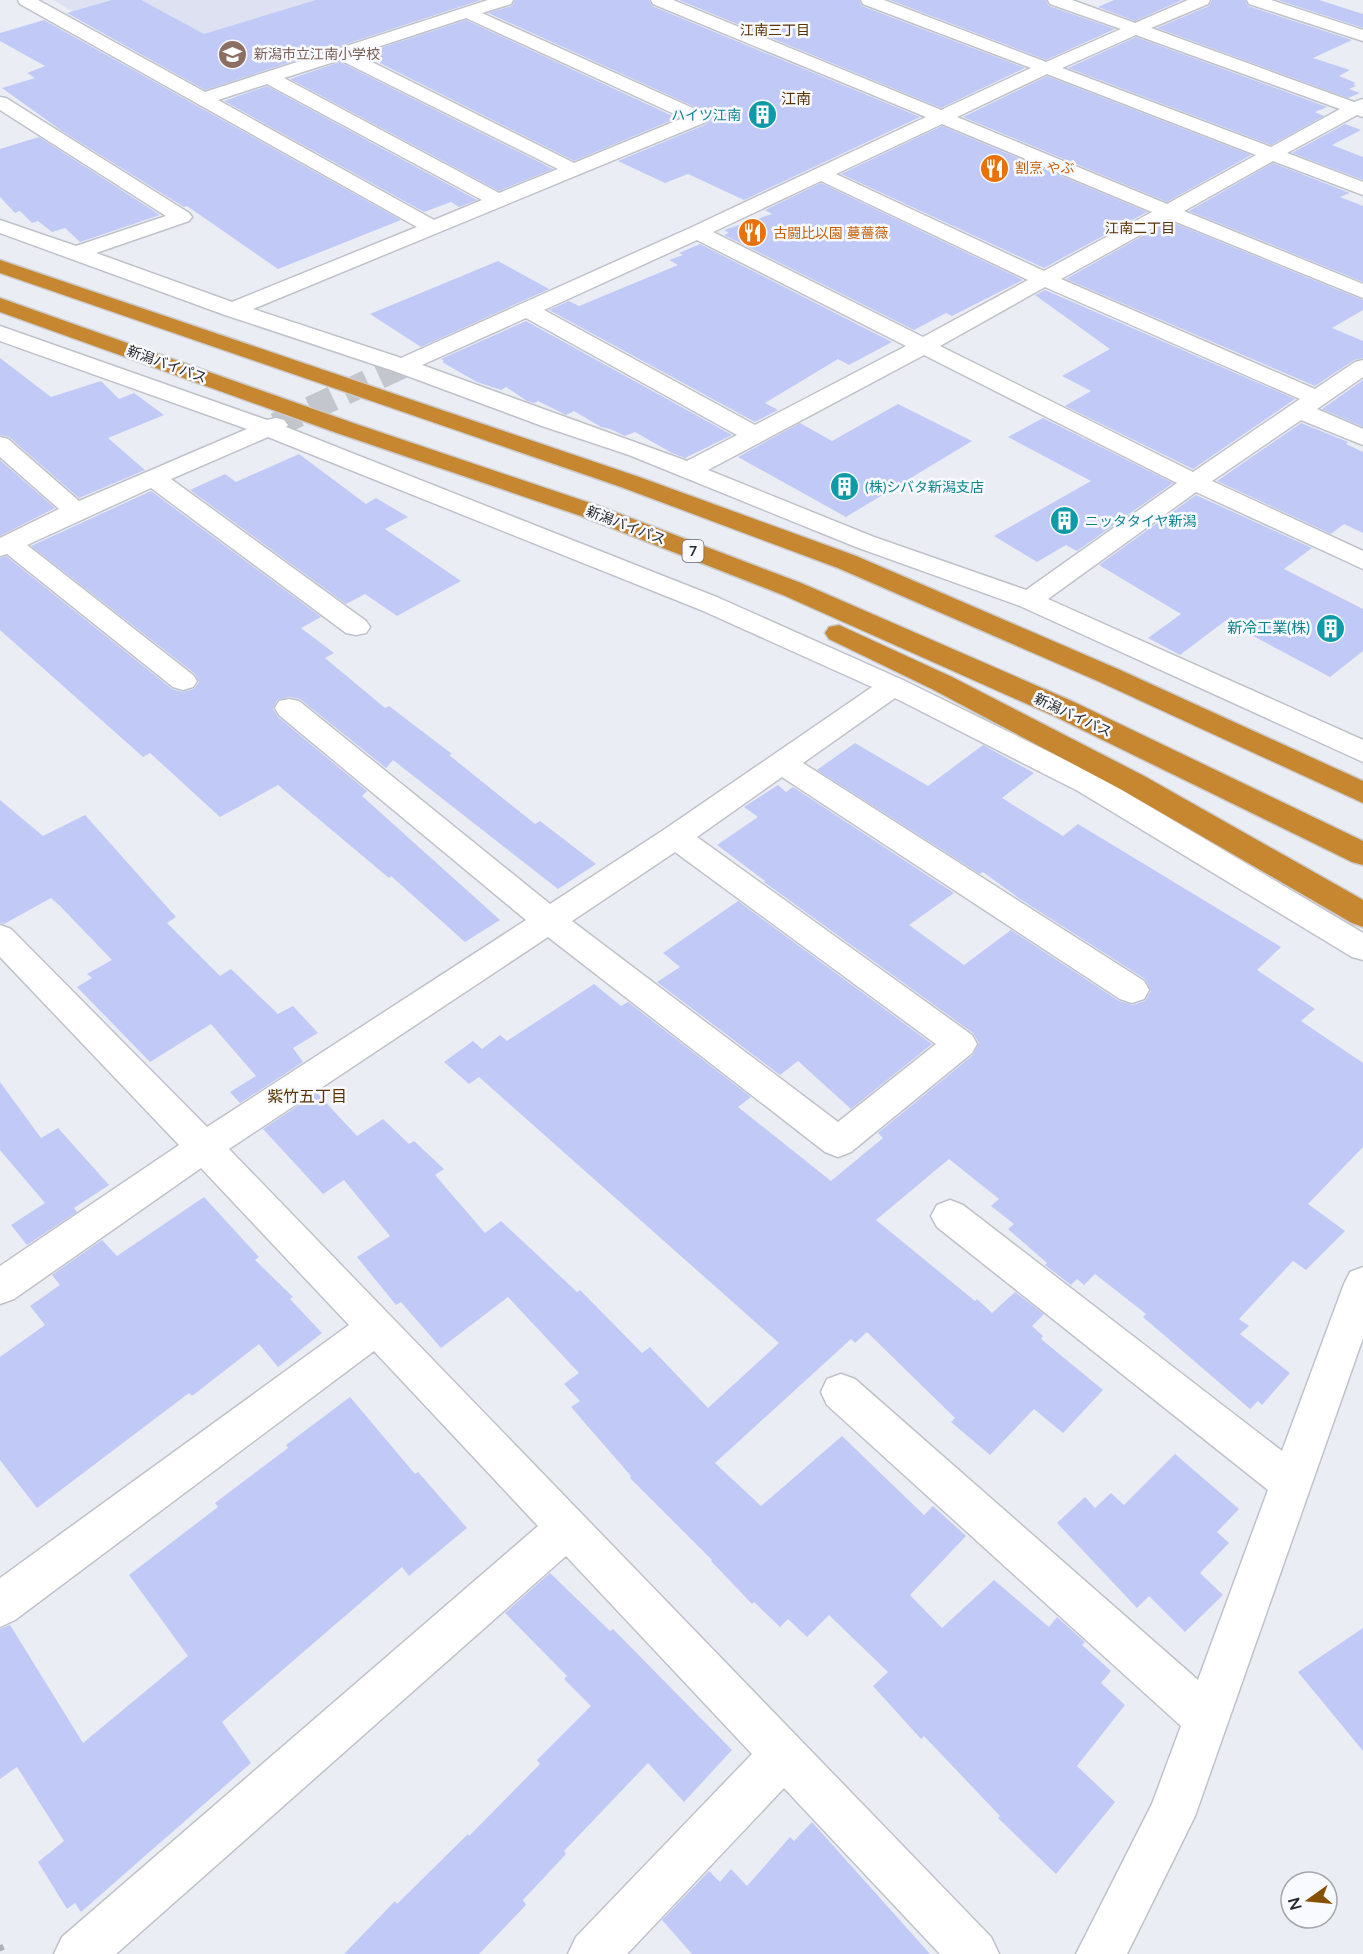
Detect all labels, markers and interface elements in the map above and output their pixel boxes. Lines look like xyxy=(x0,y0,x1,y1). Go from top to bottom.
district label: 江南三丁目 xyxy=(740,21,810,38)
school or university icon: 新潟市立江南小学校 xyxy=(217,38,249,70)
place label: 新潟市立江南小学校 xyxy=(254,45,380,62)
district label: 江南 xyxy=(781,89,811,107)
building icon: ハイツ江南 xyxy=(746,99,778,131)
place label: ハイツ江南 xyxy=(671,106,741,123)
restaurant icon: 割烹 やぶ xyxy=(978,152,1010,184)
place label: 割烹 やぶ xyxy=(1015,159,1075,176)
restaurant icon: 古闘比以園 蔓薔薇 xyxy=(736,217,768,249)
district label: 江南二丁目 xyxy=(1105,219,1175,236)
place label: 古闘比以園 蔓薔薇 xyxy=(773,224,889,241)
street label: 新潟バイパス xyxy=(125,341,209,386)
building icon: (株)シバタ新潟支店 xyxy=(828,471,860,503)
place label: (株)シバタ新潟支店 xyxy=(865,478,984,495)
street label: 新潟バイパス xyxy=(584,502,668,547)
building icon: ニッタタイヤ新潟 xyxy=(1048,505,1080,537)
place label: ニッタタイヤ新潟 xyxy=(1085,512,1197,529)
road number: 7 xyxy=(682,540,704,562)
building icon: 新冷工業(株) xyxy=(1315,612,1347,644)
place label: 新冷工業(株) xyxy=(1227,618,1310,636)
street label: 新潟バイパス xyxy=(1032,689,1115,740)
district label: 紫竹五丁目 xyxy=(267,1086,347,1105)
north arrow xyxy=(1279,1870,1339,1930)
text: N xyxy=(1283,1896,1305,1912)

